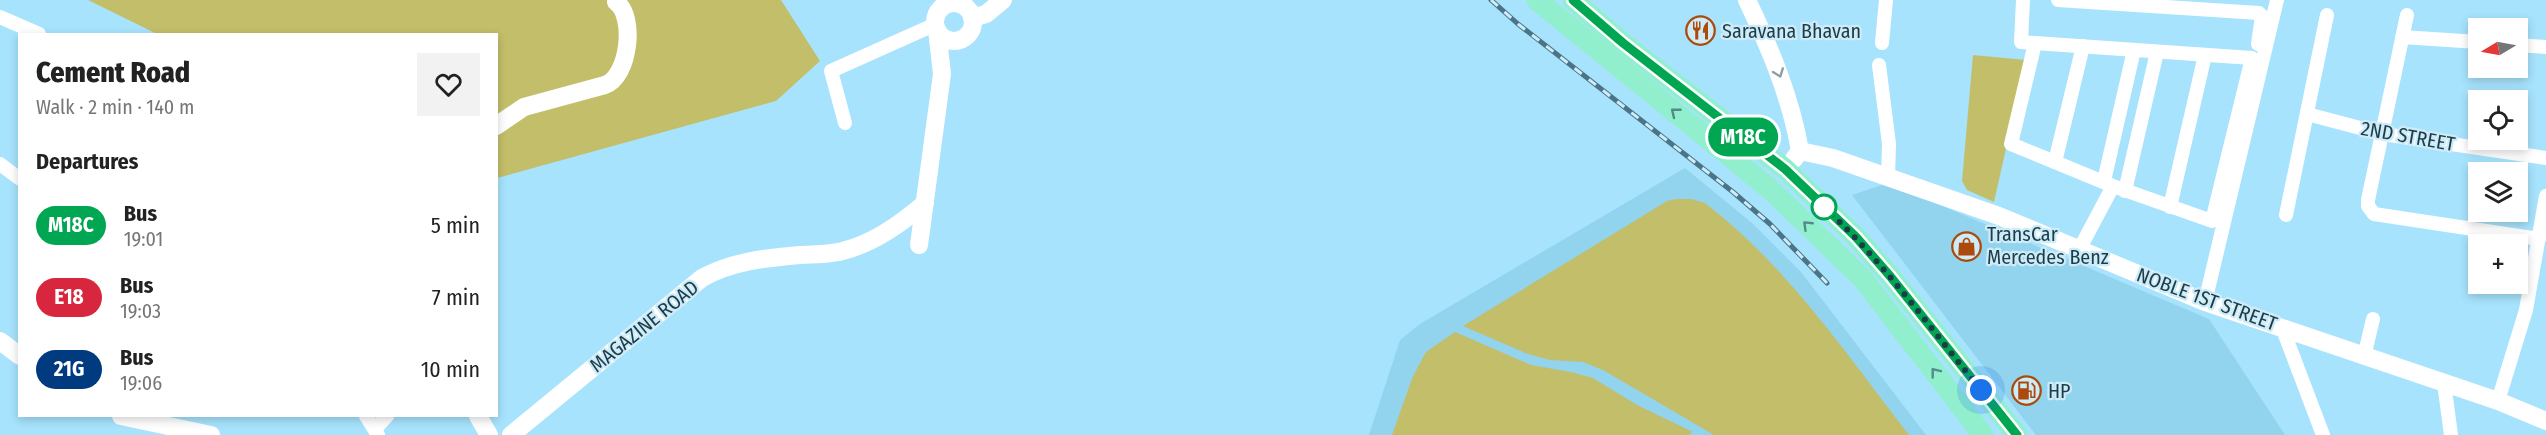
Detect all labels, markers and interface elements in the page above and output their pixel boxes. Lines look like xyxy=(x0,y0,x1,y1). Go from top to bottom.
restaurant icon: Saravana Bhavan xyxy=(1685,15,1717,47)
north arrow xyxy=(2468,18,2528,78)
map controls xyxy=(2468,18,2528,294)
place label: Saravana Bhavan xyxy=(1722,19,1861,43)
button: heart xyxy=(417,53,480,116)
text: Cement Road xyxy=(36,56,190,89)
one-way arrow xyxy=(1772,67,1784,78)
button: locate xyxy=(2468,90,2528,150)
text: Walk · 2 min · 140 m xyxy=(36,95,194,119)
one-way arrow xyxy=(1671,109,1682,120)
street label: 2ND STREET xyxy=(2359,116,2458,156)
line badge: M18C xyxy=(1701,118,1785,156)
text: M18C xyxy=(1720,124,1766,150)
text: Departures xyxy=(36,148,138,175)
button: layers xyxy=(2468,162,2528,222)
unlabelled marker xyxy=(1811,194,1837,220)
text: Bus xyxy=(124,200,157,227)
text: M18C xyxy=(48,212,94,238)
text: 5 min xyxy=(431,212,480,239)
one-way arrow xyxy=(1804,221,1814,232)
place label: TransCar Mercedes Benz xyxy=(1987,222,2109,269)
text: 19:01 xyxy=(124,227,163,251)
shop icon: TransCar Mercedes Benz xyxy=(1950,230,1982,262)
button: + xyxy=(2468,234,2528,294)
street label: NOBLE 1ST STREET xyxy=(2134,263,2281,336)
text: Bus xyxy=(120,272,153,299)
street label: MAGAZINE ROAD xyxy=(585,275,703,377)
text: E18 xyxy=(54,284,84,310)
text: 7 min xyxy=(432,284,480,311)
text: 19:03 xyxy=(120,299,161,323)
text: Bus xyxy=(120,344,153,371)
text: 21G xyxy=(54,356,84,382)
text: 10 min xyxy=(421,356,480,383)
one-way arrow xyxy=(1931,368,1942,379)
text: 19:06 xyxy=(120,371,162,395)
your location xyxy=(1966,375,1996,405)
fuel station icon: HP xyxy=(2011,375,2043,407)
place label: HP xyxy=(2048,379,2071,403)

